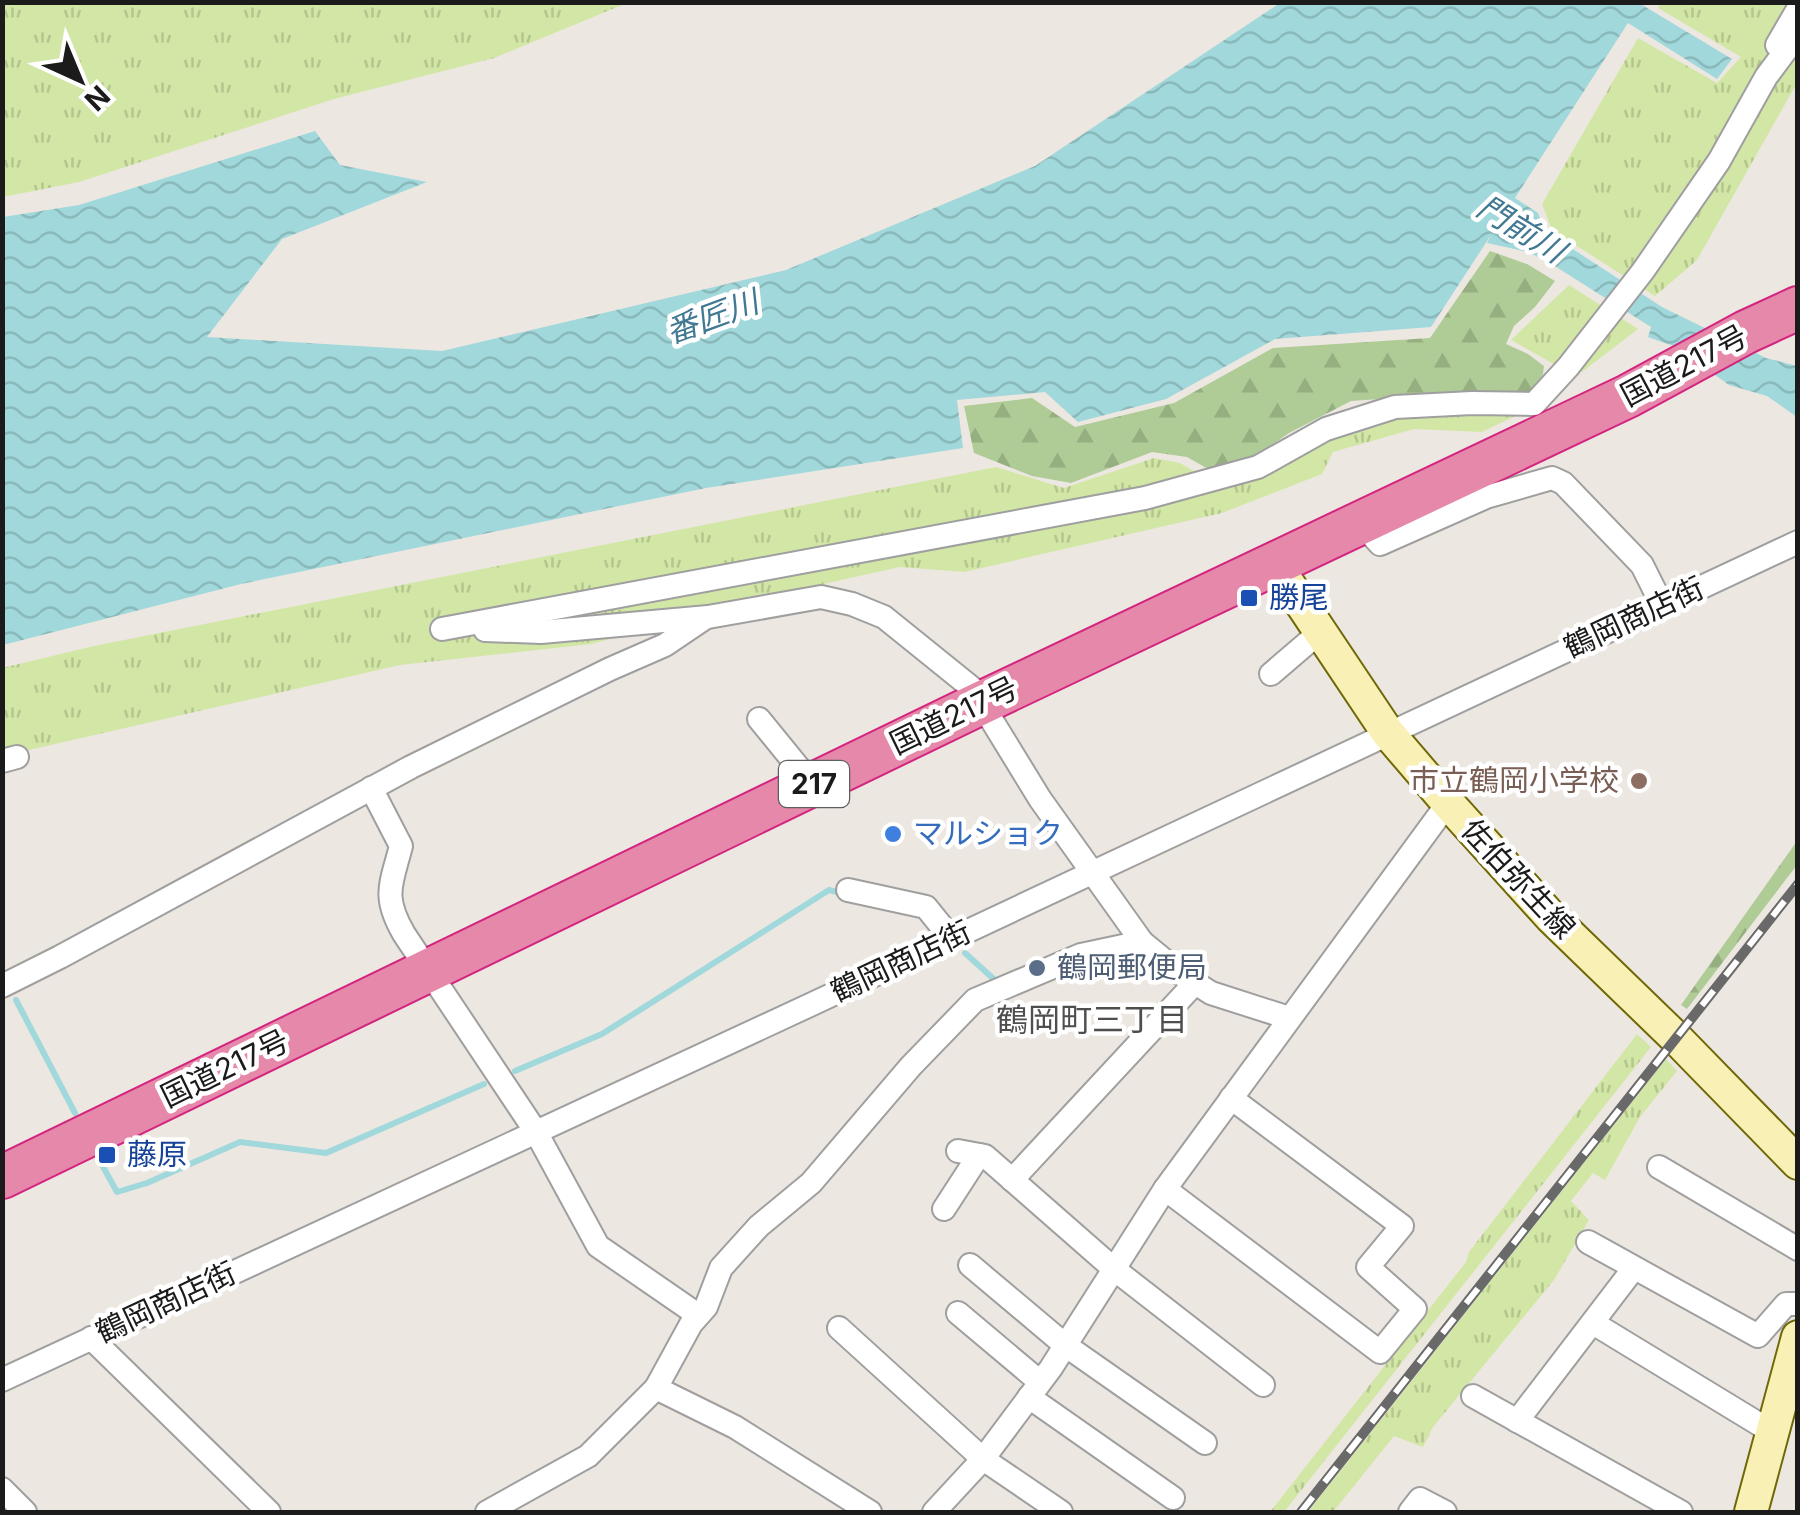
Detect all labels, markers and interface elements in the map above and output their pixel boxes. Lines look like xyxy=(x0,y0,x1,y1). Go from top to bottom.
north arrow xyxy=(30,30,130,130)
text: N xyxy=(78,78,117,118)
water label: 門前川 xyxy=(1470,187,1575,272)
water label: 番匠川 xyxy=(660,281,766,351)
street label: 国道217号 xyxy=(1614,317,1753,413)
street label: 鶴岡商店街 xyxy=(1558,569,1709,665)
place label: 勝尾 xyxy=(1269,579,1329,615)
marker: 勝尾 xyxy=(1238,587,1260,609)
street label: 国道217号 xyxy=(884,669,1023,761)
road number: 217 xyxy=(779,761,849,807)
place label: 市立鶴岡小学校 xyxy=(1409,762,1619,798)
marker: 市立鶴岡小学校 xyxy=(1628,770,1650,792)
street label: 佐伯弥生線 xyxy=(1454,811,1583,945)
place label: マルショク xyxy=(913,815,1063,851)
marker: マルショク xyxy=(882,823,904,845)
street label: 鶴岡商店街 xyxy=(825,913,976,1009)
place label: 鶴岡郵便局 xyxy=(1057,949,1207,985)
marker: 鶴岡郵便局 xyxy=(1026,957,1048,979)
district label: 鶴岡町三丁目 xyxy=(996,1000,1188,1039)
street label: 国道217号 xyxy=(155,1022,294,1114)
place label: 藤原 xyxy=(127,1136,187,1172)
marker: 藤原 xyxy=(96,1144,118,1166)
street label: 鶴岡商店街 xyxy=(90,1254,241,1350)

